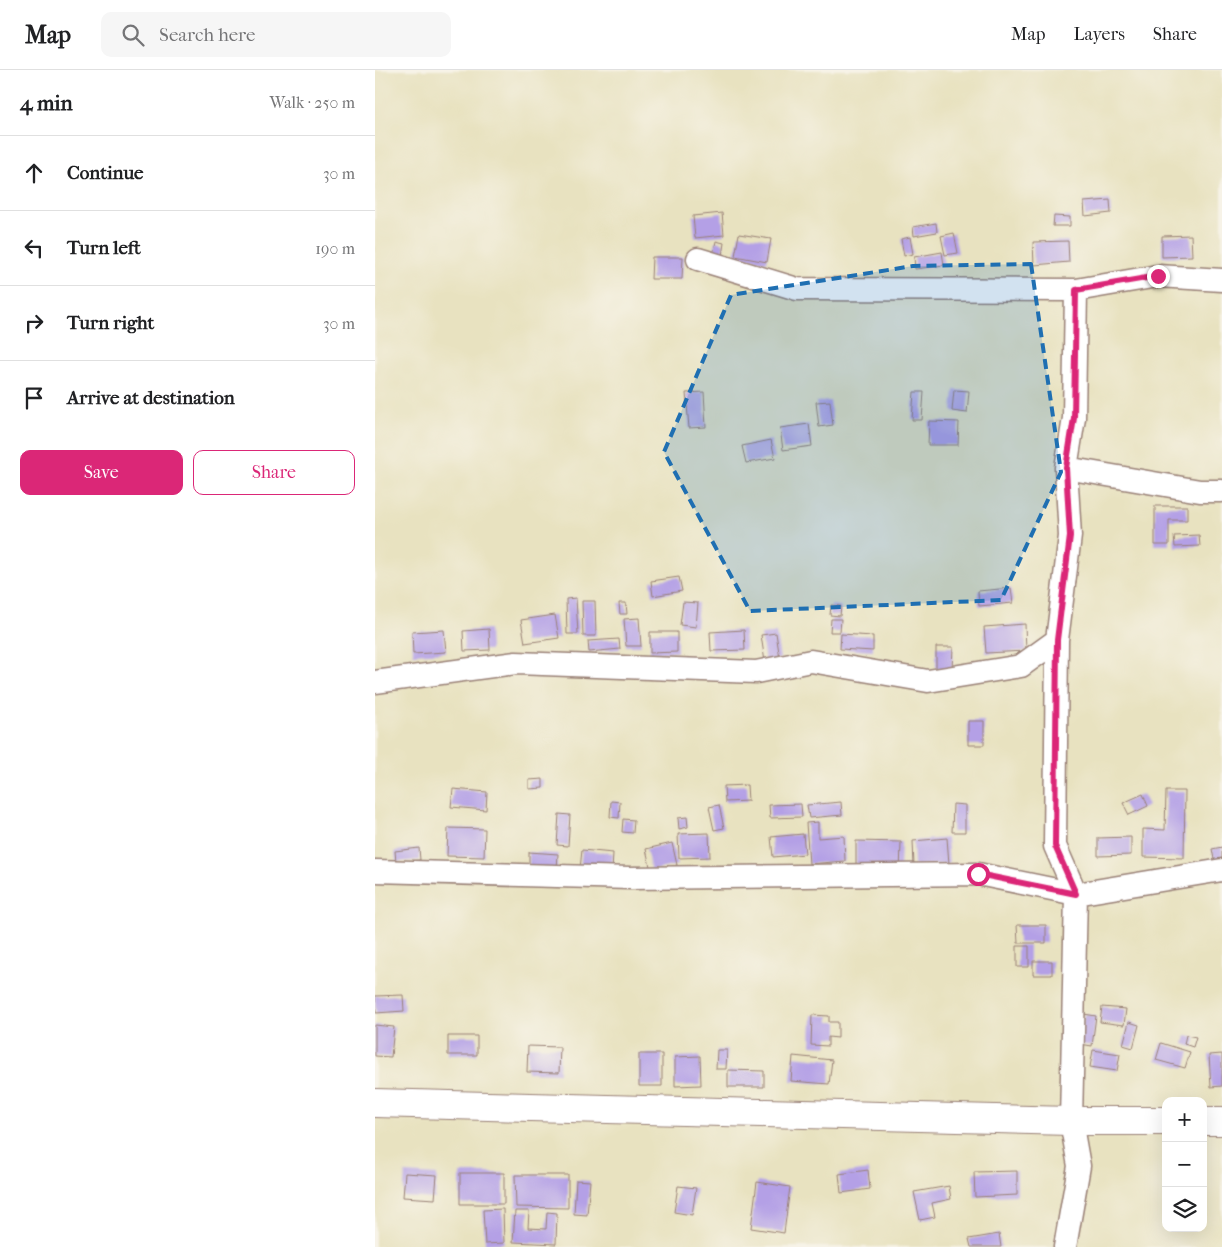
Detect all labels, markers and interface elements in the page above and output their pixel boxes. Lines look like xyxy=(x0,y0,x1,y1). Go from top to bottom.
search box xyxy=(101,12,451,57)
text: Map xyxy=(25,21,71,49)
icon: search xyxy=(119,21,147,49)
text: Search here xyxy=(159,24,255,46)
text: Map xyxy=(1011,24,1045,45)
text: Layers xyxy=(1073,24,1125,45)
text: Share xyxy=(1153,24,1197,45)
text: 4 min xyxy=(20,91,73,115)
text: Walk · 250 m xyxy=(270,93,355,112)
icon: ahead xyxy=(20,159,48,187)
text: Continue xyxy=(67,162,143,184)
text: 30 m xyxy=(323,164,355,183)
icon: left xyxy=(20,234,48,262)
text: Turn left xyxy=(67,237,141,259)
text: 190 m xyxy=(315,239,355,258)
route end xyxy=(1147,265,1170,288)
icon: right xyxy=(20,309,48,337)
text: Turn right xyxy=(67,312,154,334)
text: 30 m xyxy=(323,314,355,333)
icon: arrive xyxy=(20,384,48,412)
text: Arrive at destination xyxy=(67,387,235,409)
button: Save xyxy=(20,450,183,495)
button: Share xyxy=(193,450,355,495)
route start xyxy=(967,863,990,886)
map controls xyxy=(1162,1097,1207,1232)
button: + xyxy=(1162,1097,1207,1142)
button: − xyxy=(1162,1142,1207,1187)
button: layers xyxy=(1162,1187,1207,1232)

